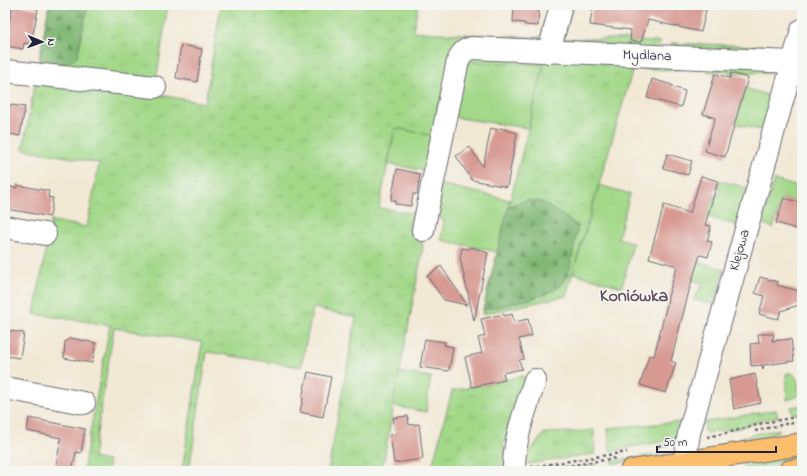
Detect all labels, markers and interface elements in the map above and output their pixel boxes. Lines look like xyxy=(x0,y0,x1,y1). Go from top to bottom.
north arrow xyxy=(22,22,62,62)
text: N xyxy=(43,38,59,46)
street label: Mydlana xyxy=(622,45,672,68)
street label: Klejowa xyxy=(724,227,756,273)
district label: Koniówka xyxy=(600,284,669,310)
scale bar xyxy=(657,428,776,454)
text: 50 m xyxy=(663,434,687,452)

